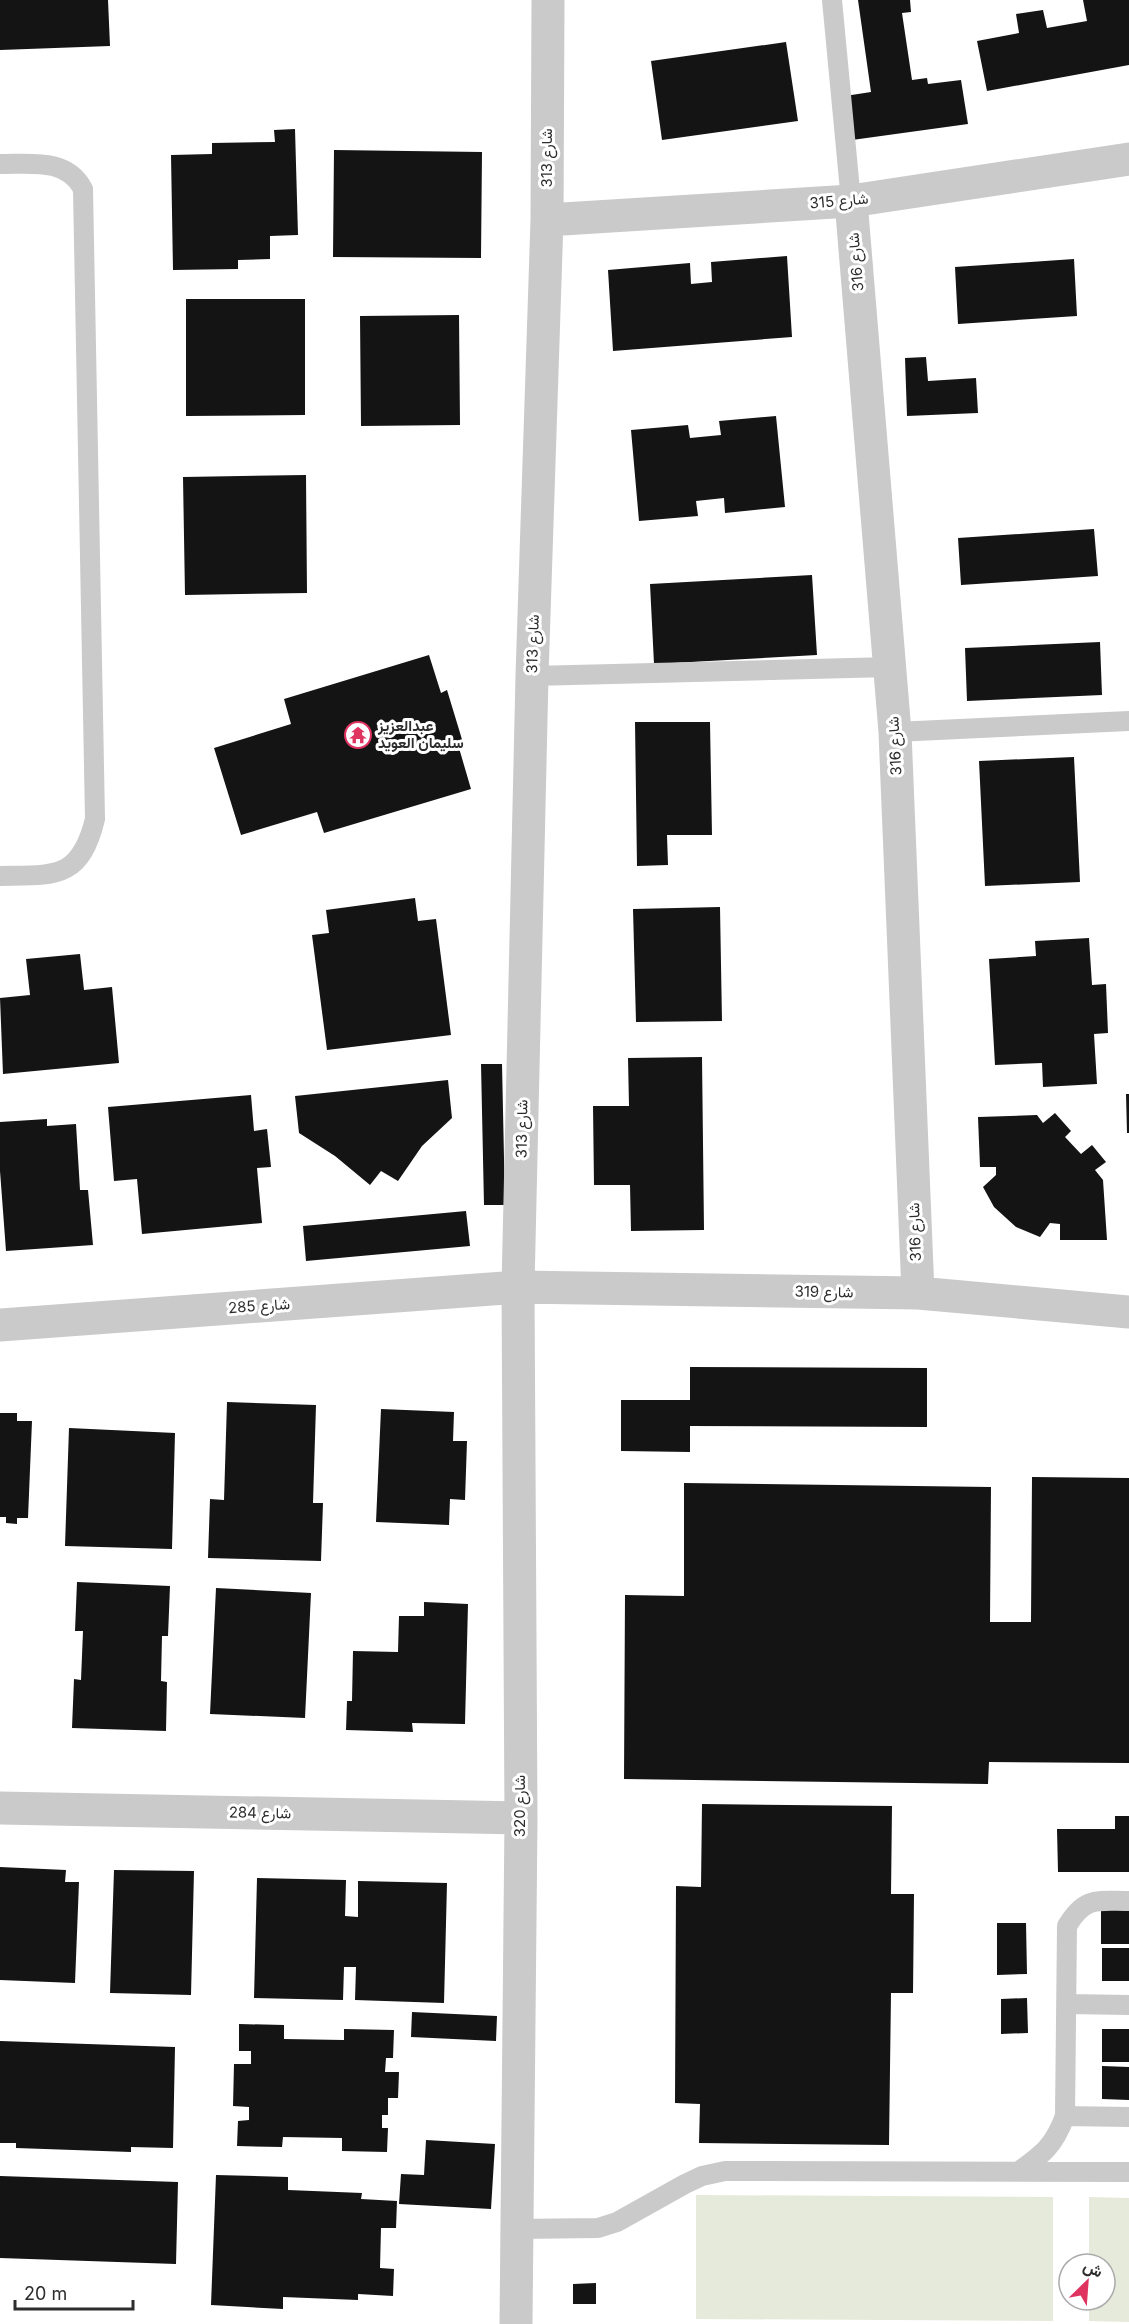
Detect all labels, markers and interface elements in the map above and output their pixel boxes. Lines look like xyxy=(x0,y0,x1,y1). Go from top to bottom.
street label: شارع 313 xyxy=(537,128,558,188)
street label: شارع 315 xyxy=(809,188,869,215)
street label: شارع 316 xyxy=(843,231,870,292)
street label: شارع 313 xyxy=(522,614,545,674)
place label: عبدالعزيز سليمان العويد xyxy=(377,716,464,752)
street label: شارع 316 xyxy=(883,716,908,776)
temple icon: عبدالعزيز سليمان العويد xyxy=(343,720,373,750)
street label: شارع 313 xyxy=(511,1099,534,1159)
street label: شارع 316 xyxy=(904,1202,927,1262)
street label: شارع 319 xyxy=(794,1281,854,1304)
street label: شارع 285 xyxy=(227,1294,291,1319)
street label: شارع 320 xyxy=(510,1775,531,1837)
street label: شارع 284 xyxy=(229,1802,292,1825)
north arrow xyxy=(1057,2252,1117,2312)
text: ش xyxy=(1080,2255,1106,2282)
scale bar xyxy=(15,2273,134,2311)
text: 20 m xyxy=(24,2283,67,2304)

